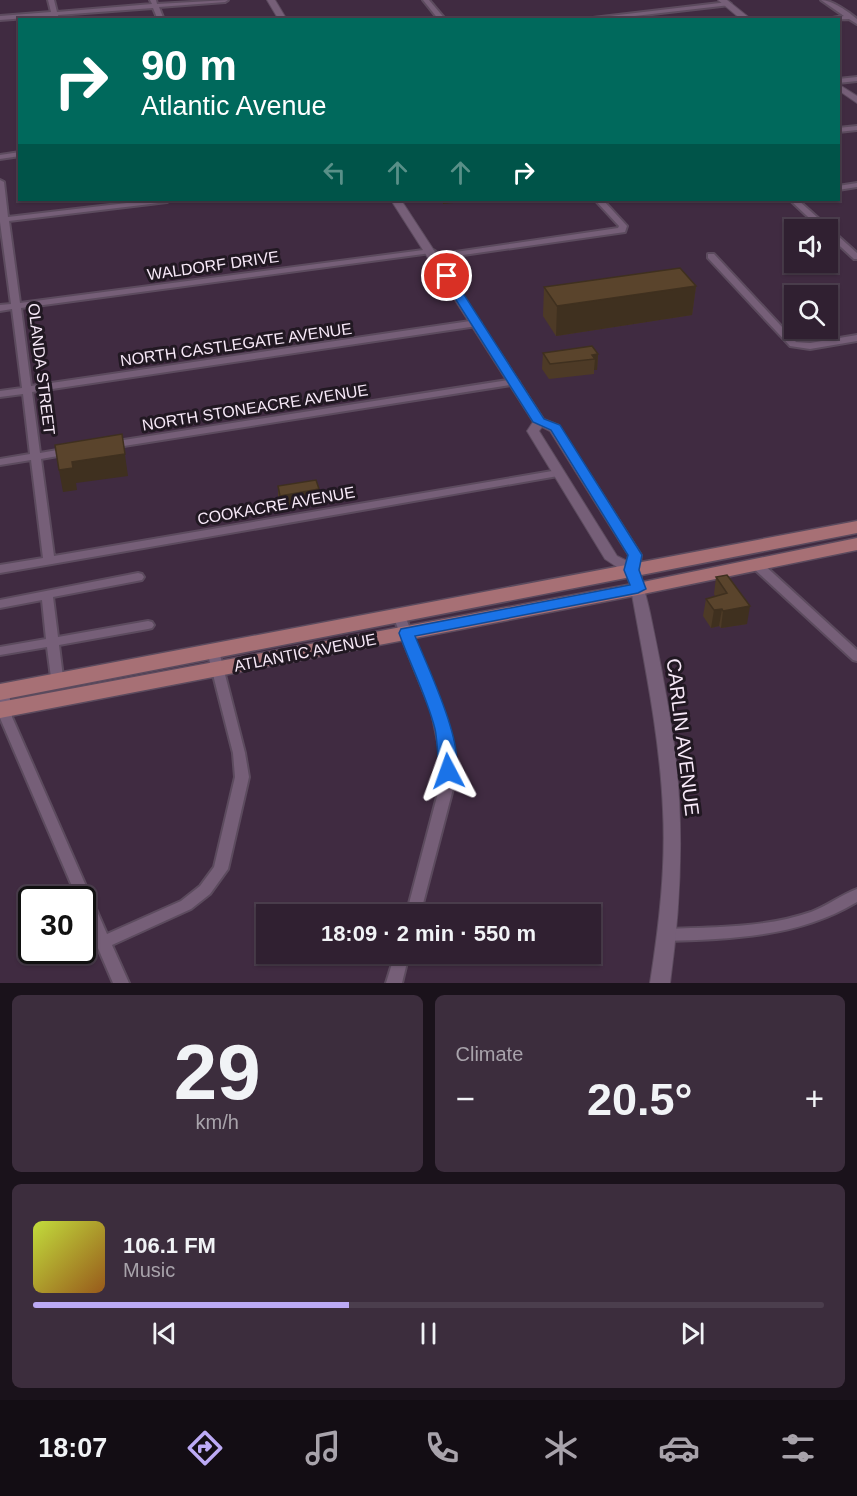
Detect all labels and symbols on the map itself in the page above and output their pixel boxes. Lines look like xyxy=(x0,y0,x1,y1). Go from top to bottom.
street label: WALDORF DRIVE xyxy=(146,248,280,283)
pin xyxy=(421,250,472,301)
street label: OLANDA STREET xyxy=(25,302,58,436)
street label: NORTH CASTLEGATE AVENUE xyxy=(119,320,353,369)
street label: NORTH STONEACRE AVENUE xyxy=(141,381,369,434)
street label: COOKACRE AVENUE xyxy=(196,483,356,528)
street label: ATLANTIC AVENUE xyxy=(233,630,378,675)
street label: CARLIN AVENUE xyxy=(662,657,704,817)
position arrow xyxy=(416,739,480,803)
speed limit sign: 30 xyxy=(18,886,96,964)

